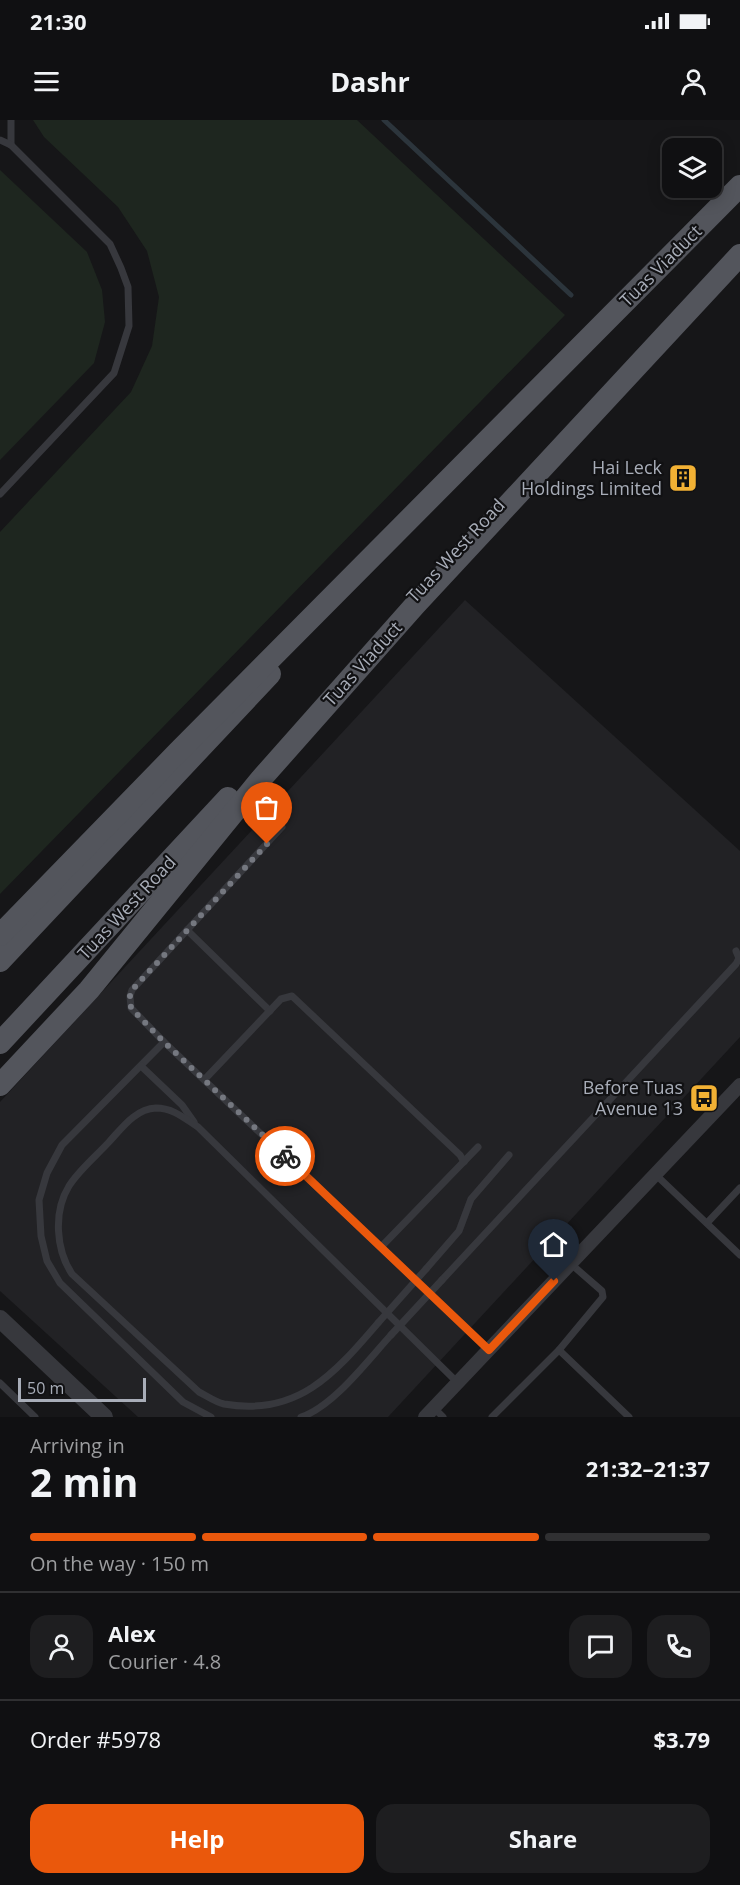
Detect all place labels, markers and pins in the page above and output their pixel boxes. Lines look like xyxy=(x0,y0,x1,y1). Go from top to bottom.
place label: Hai Leck Holdings Limited xyxy=(521,455,663,500)
building icon: Hai Leck Holdings Limited xyxy=(667,462,699,494)
pin xyxy=(241,782,292,844)
place label: Before Tuas Avenue 13 xyxy=(583,1075,683,1120)
bus stop icon: Before Tuas Avenue 13 xyxy=(688,1082,720,1114)
pin xyxy=(528,1219,579,1281)

